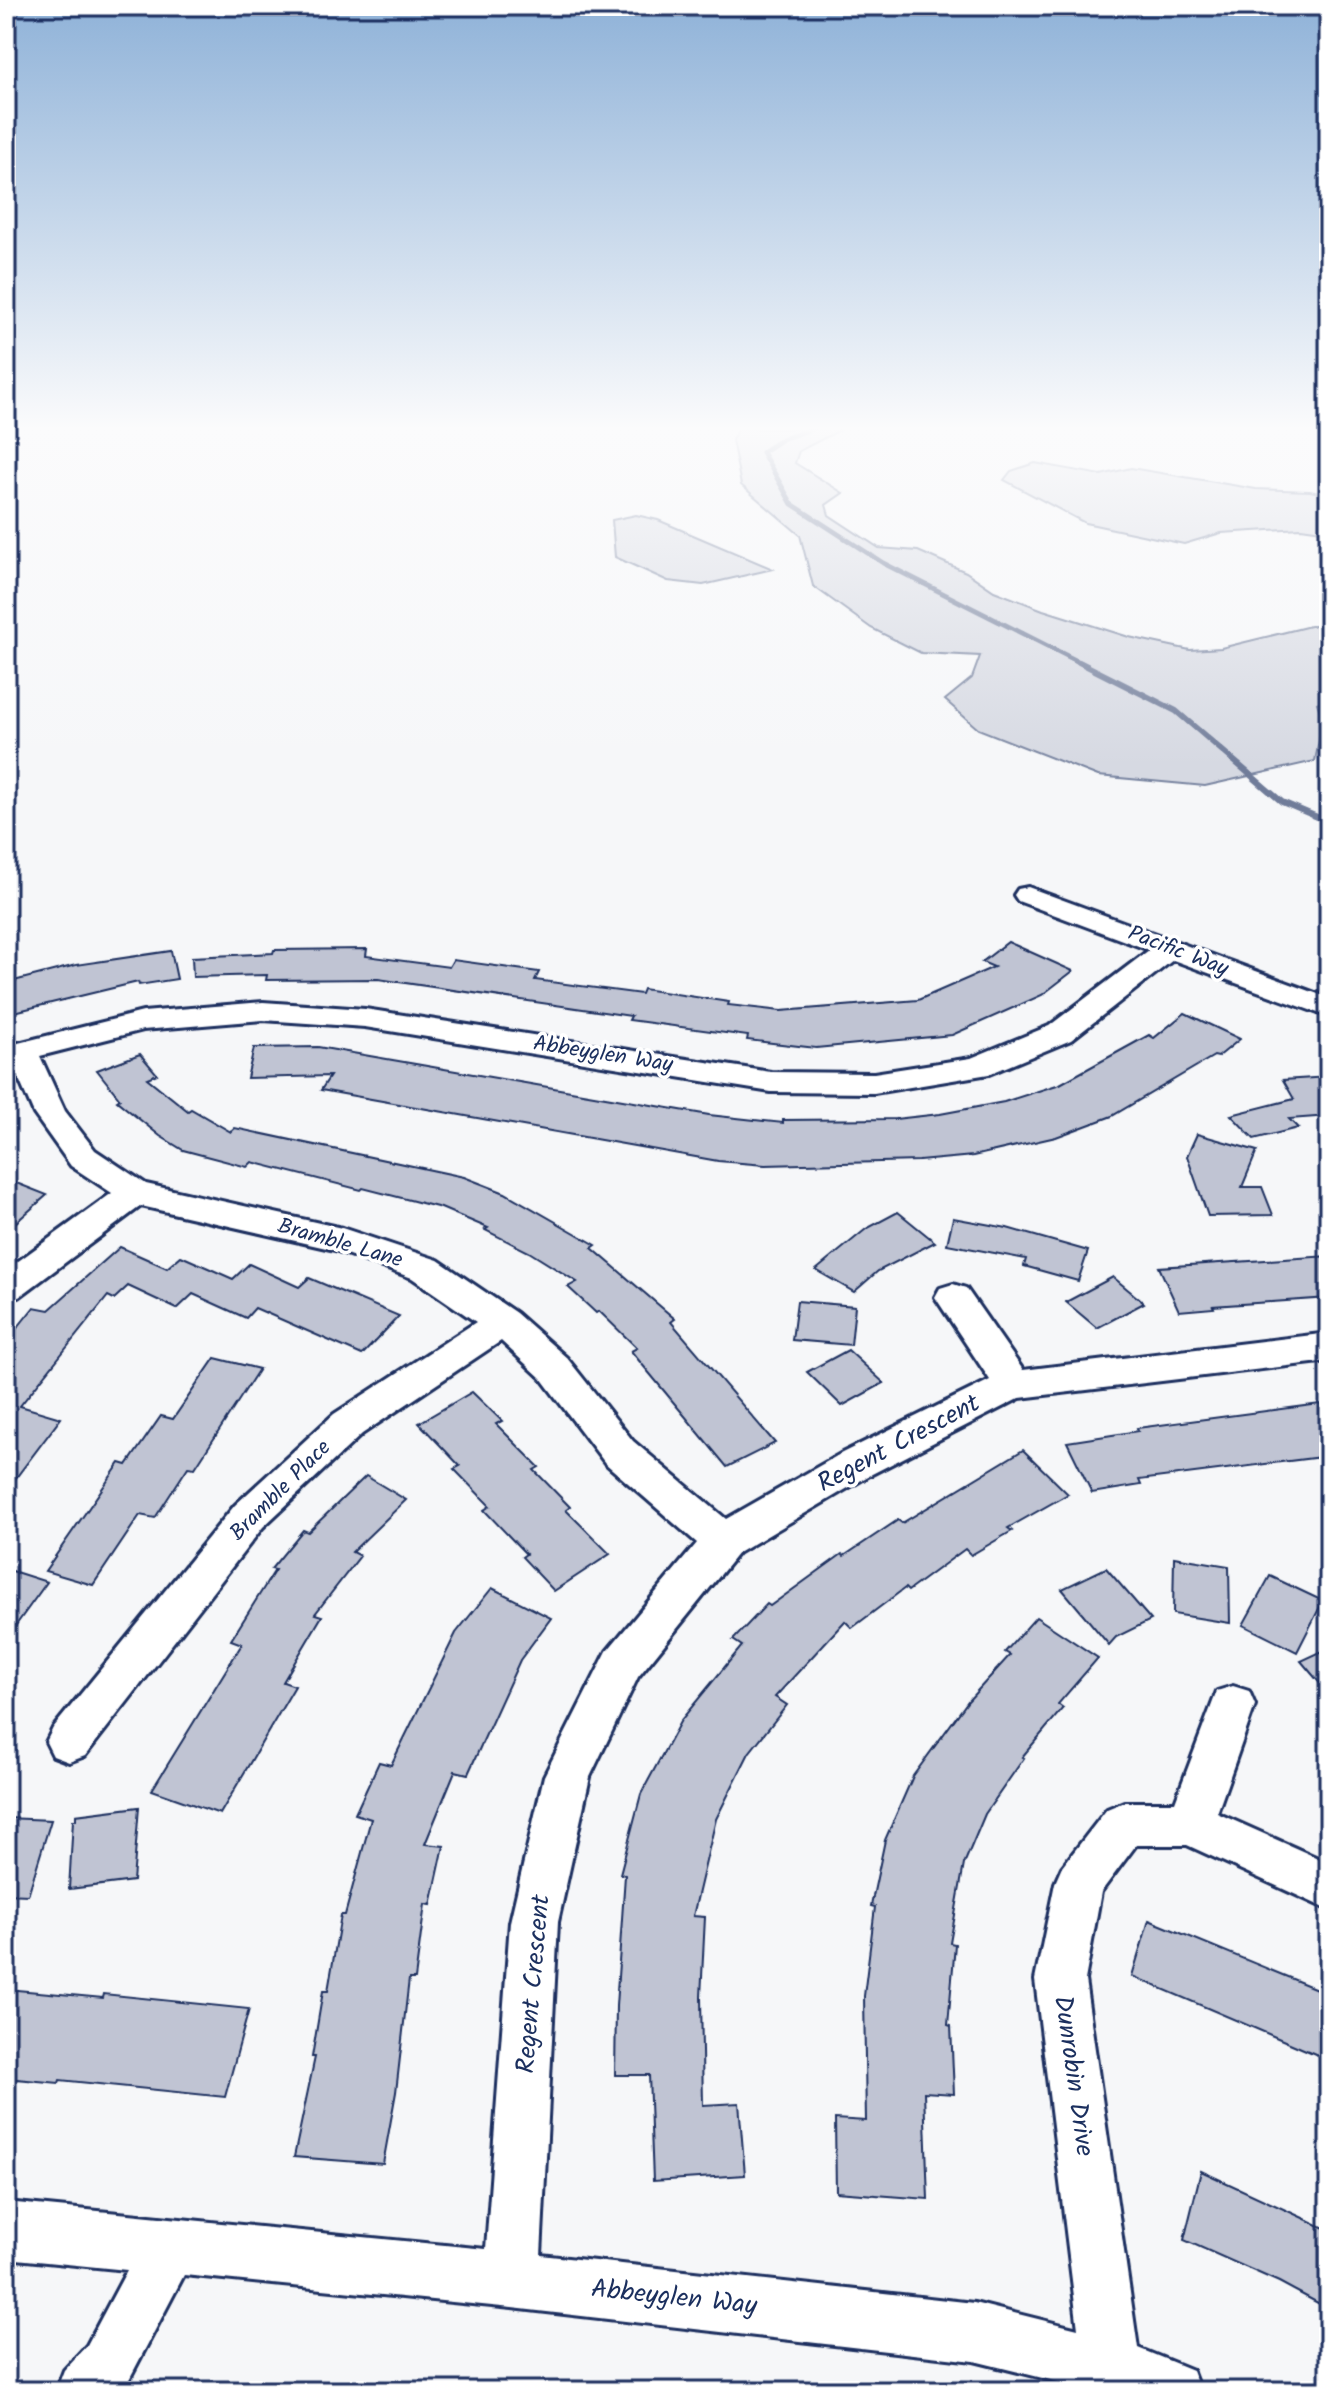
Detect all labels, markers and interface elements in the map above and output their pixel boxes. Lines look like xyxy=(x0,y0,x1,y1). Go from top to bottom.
street label: Pacific Way xyxy=(1123,917,1234,987)
street label: Abbeyglen Way xyxy=(531,1027,676,1083)
street label: Bramble Lane xyxy=(273,1209,407,1279)
street label: Regent Crescent xyxy=(810,1383,989,1505)
street label: Bramble Place xyxy=(222,1432,340,1550)
street label: Regent Crescent xyxy=(505,1892,563,2075)
street label: Dunrobin Drive xyxy=(1041,1993,1105,2159)
street label: Abbeyglen Way xyxy=(589,2268,760,2328)

